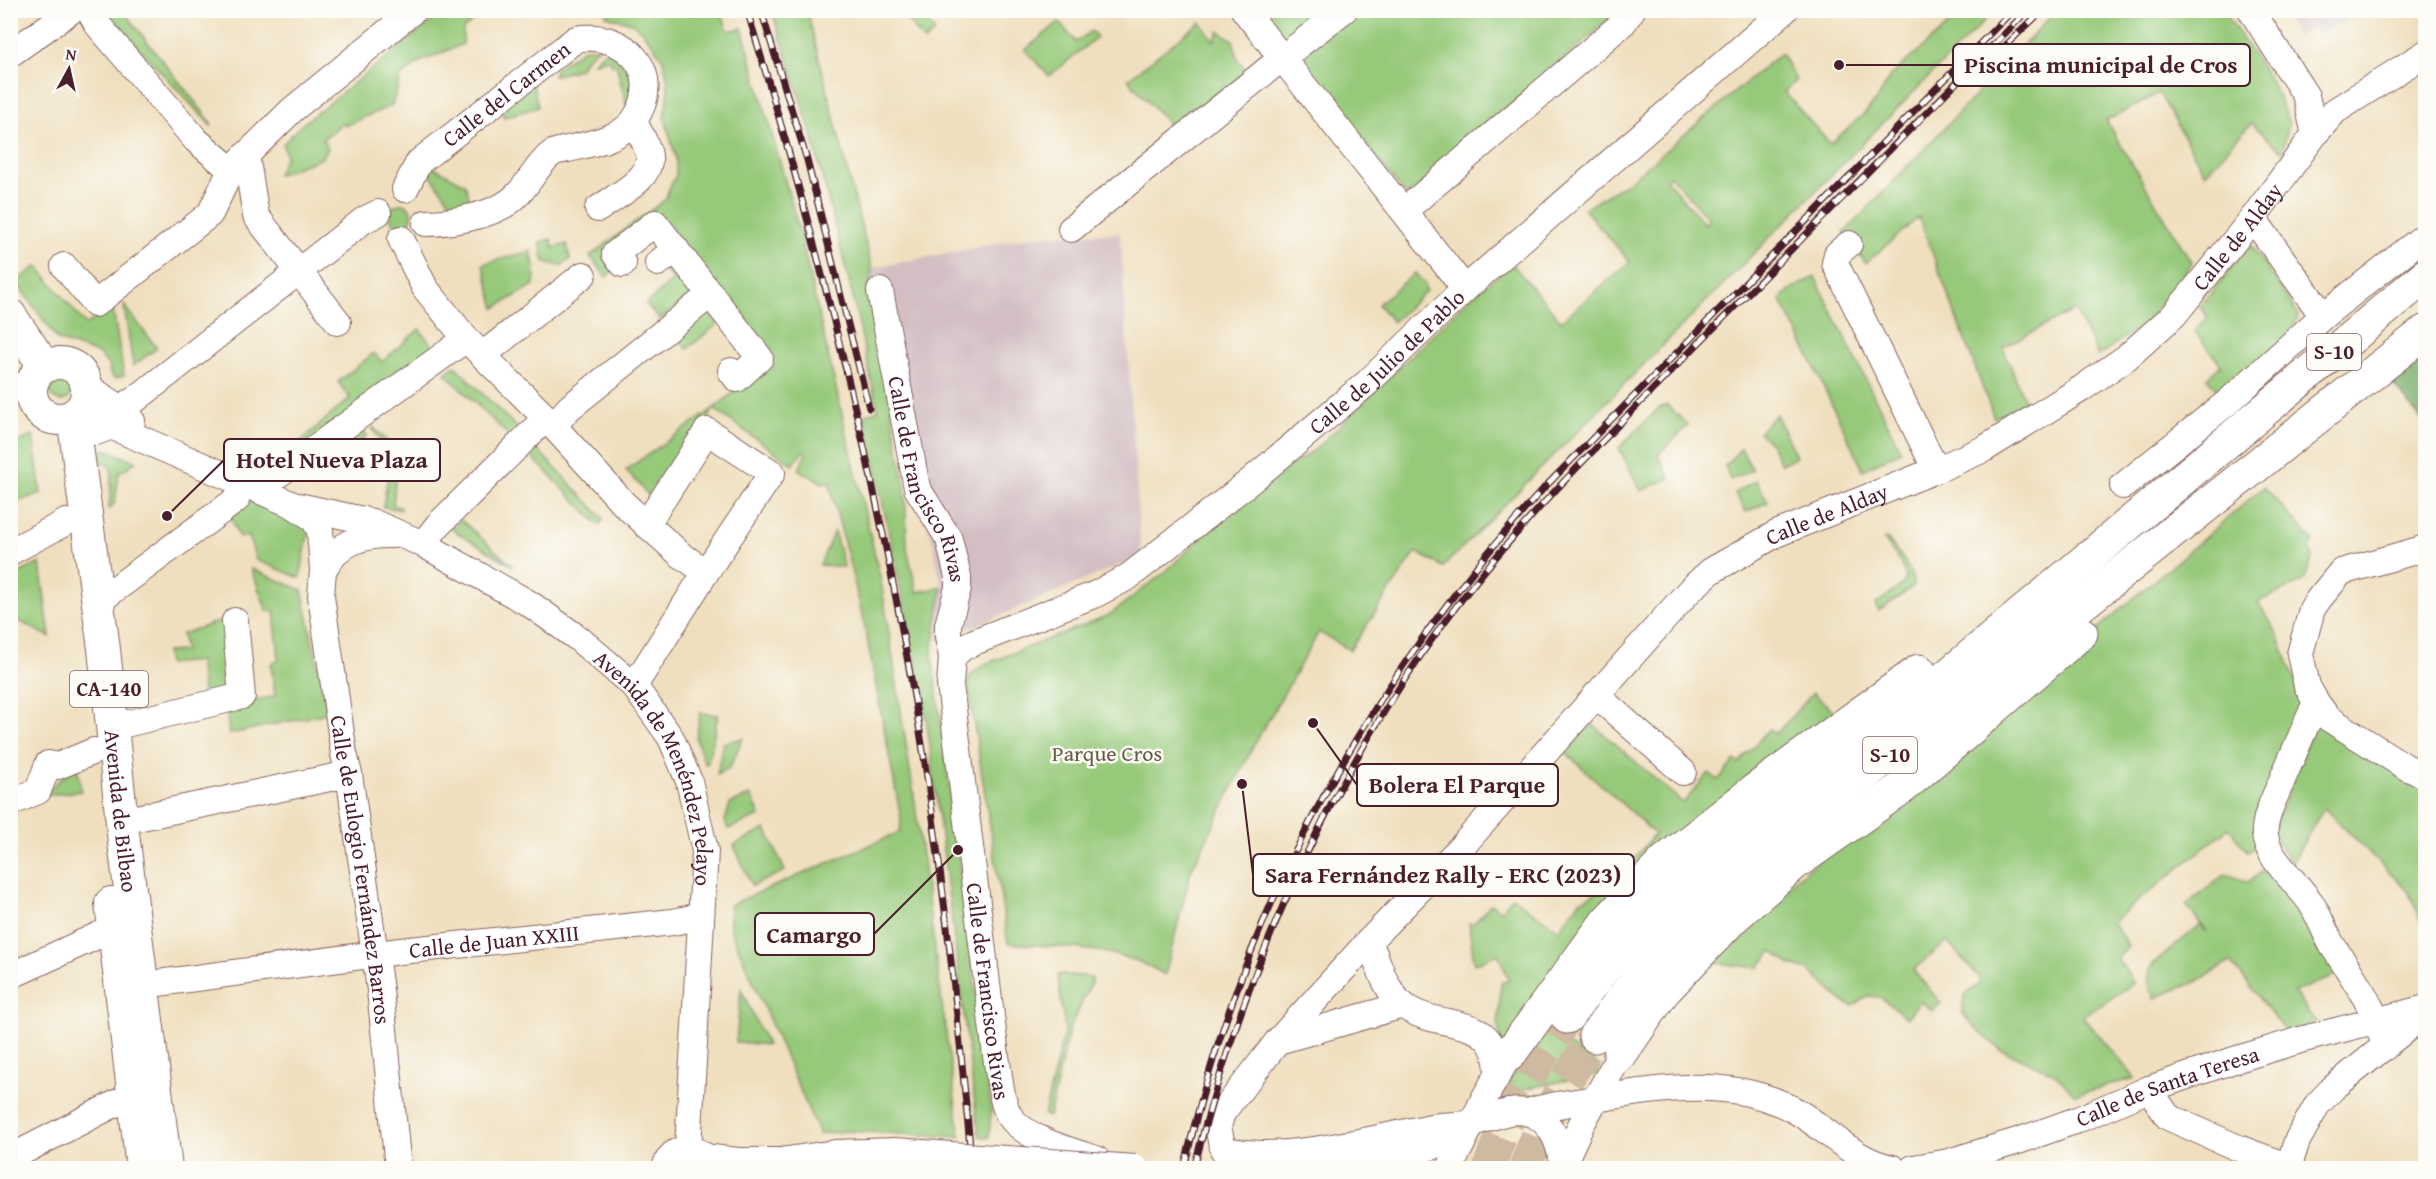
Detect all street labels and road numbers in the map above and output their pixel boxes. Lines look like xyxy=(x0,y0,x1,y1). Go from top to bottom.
street label: Calle del Carmen xyxy=(435,33,578,154)
street label: Calle de Alday xyxy=(2184,176,2290,297)
street label: Calle de Julio de Pablo xyxy=(1301,281,1472,442)
road number: S-10 xyxy=(2307,334,2361,370)
street label: Calle de Francisco Rivas xyxy=(880,373,974,582)
street label: Calle de Alday xyxy=(1759,475,1893,553)
street label: Avenida de Menéndez Pelayo xyxy=(587,642,721,887)
road number: CA-140 xyxy=(70,671,148,707)
street label: Calle de Eulogio Fernández Barros xyxy=(323,713,399,1026)
street label: Avenida de Bilbao xyxy=(96,728,146,894)
road number: S-10 xyxy=(1863,737,1917,773)
street label: Calle de Francisco Rivas xyxy=(959,881,1019,1103)
street label: Calle de Juan XXIII xyxy=(408,916,581,966)
street label: Calle de Santa Teresa xyxy=(2071,1037,2263,1135)

